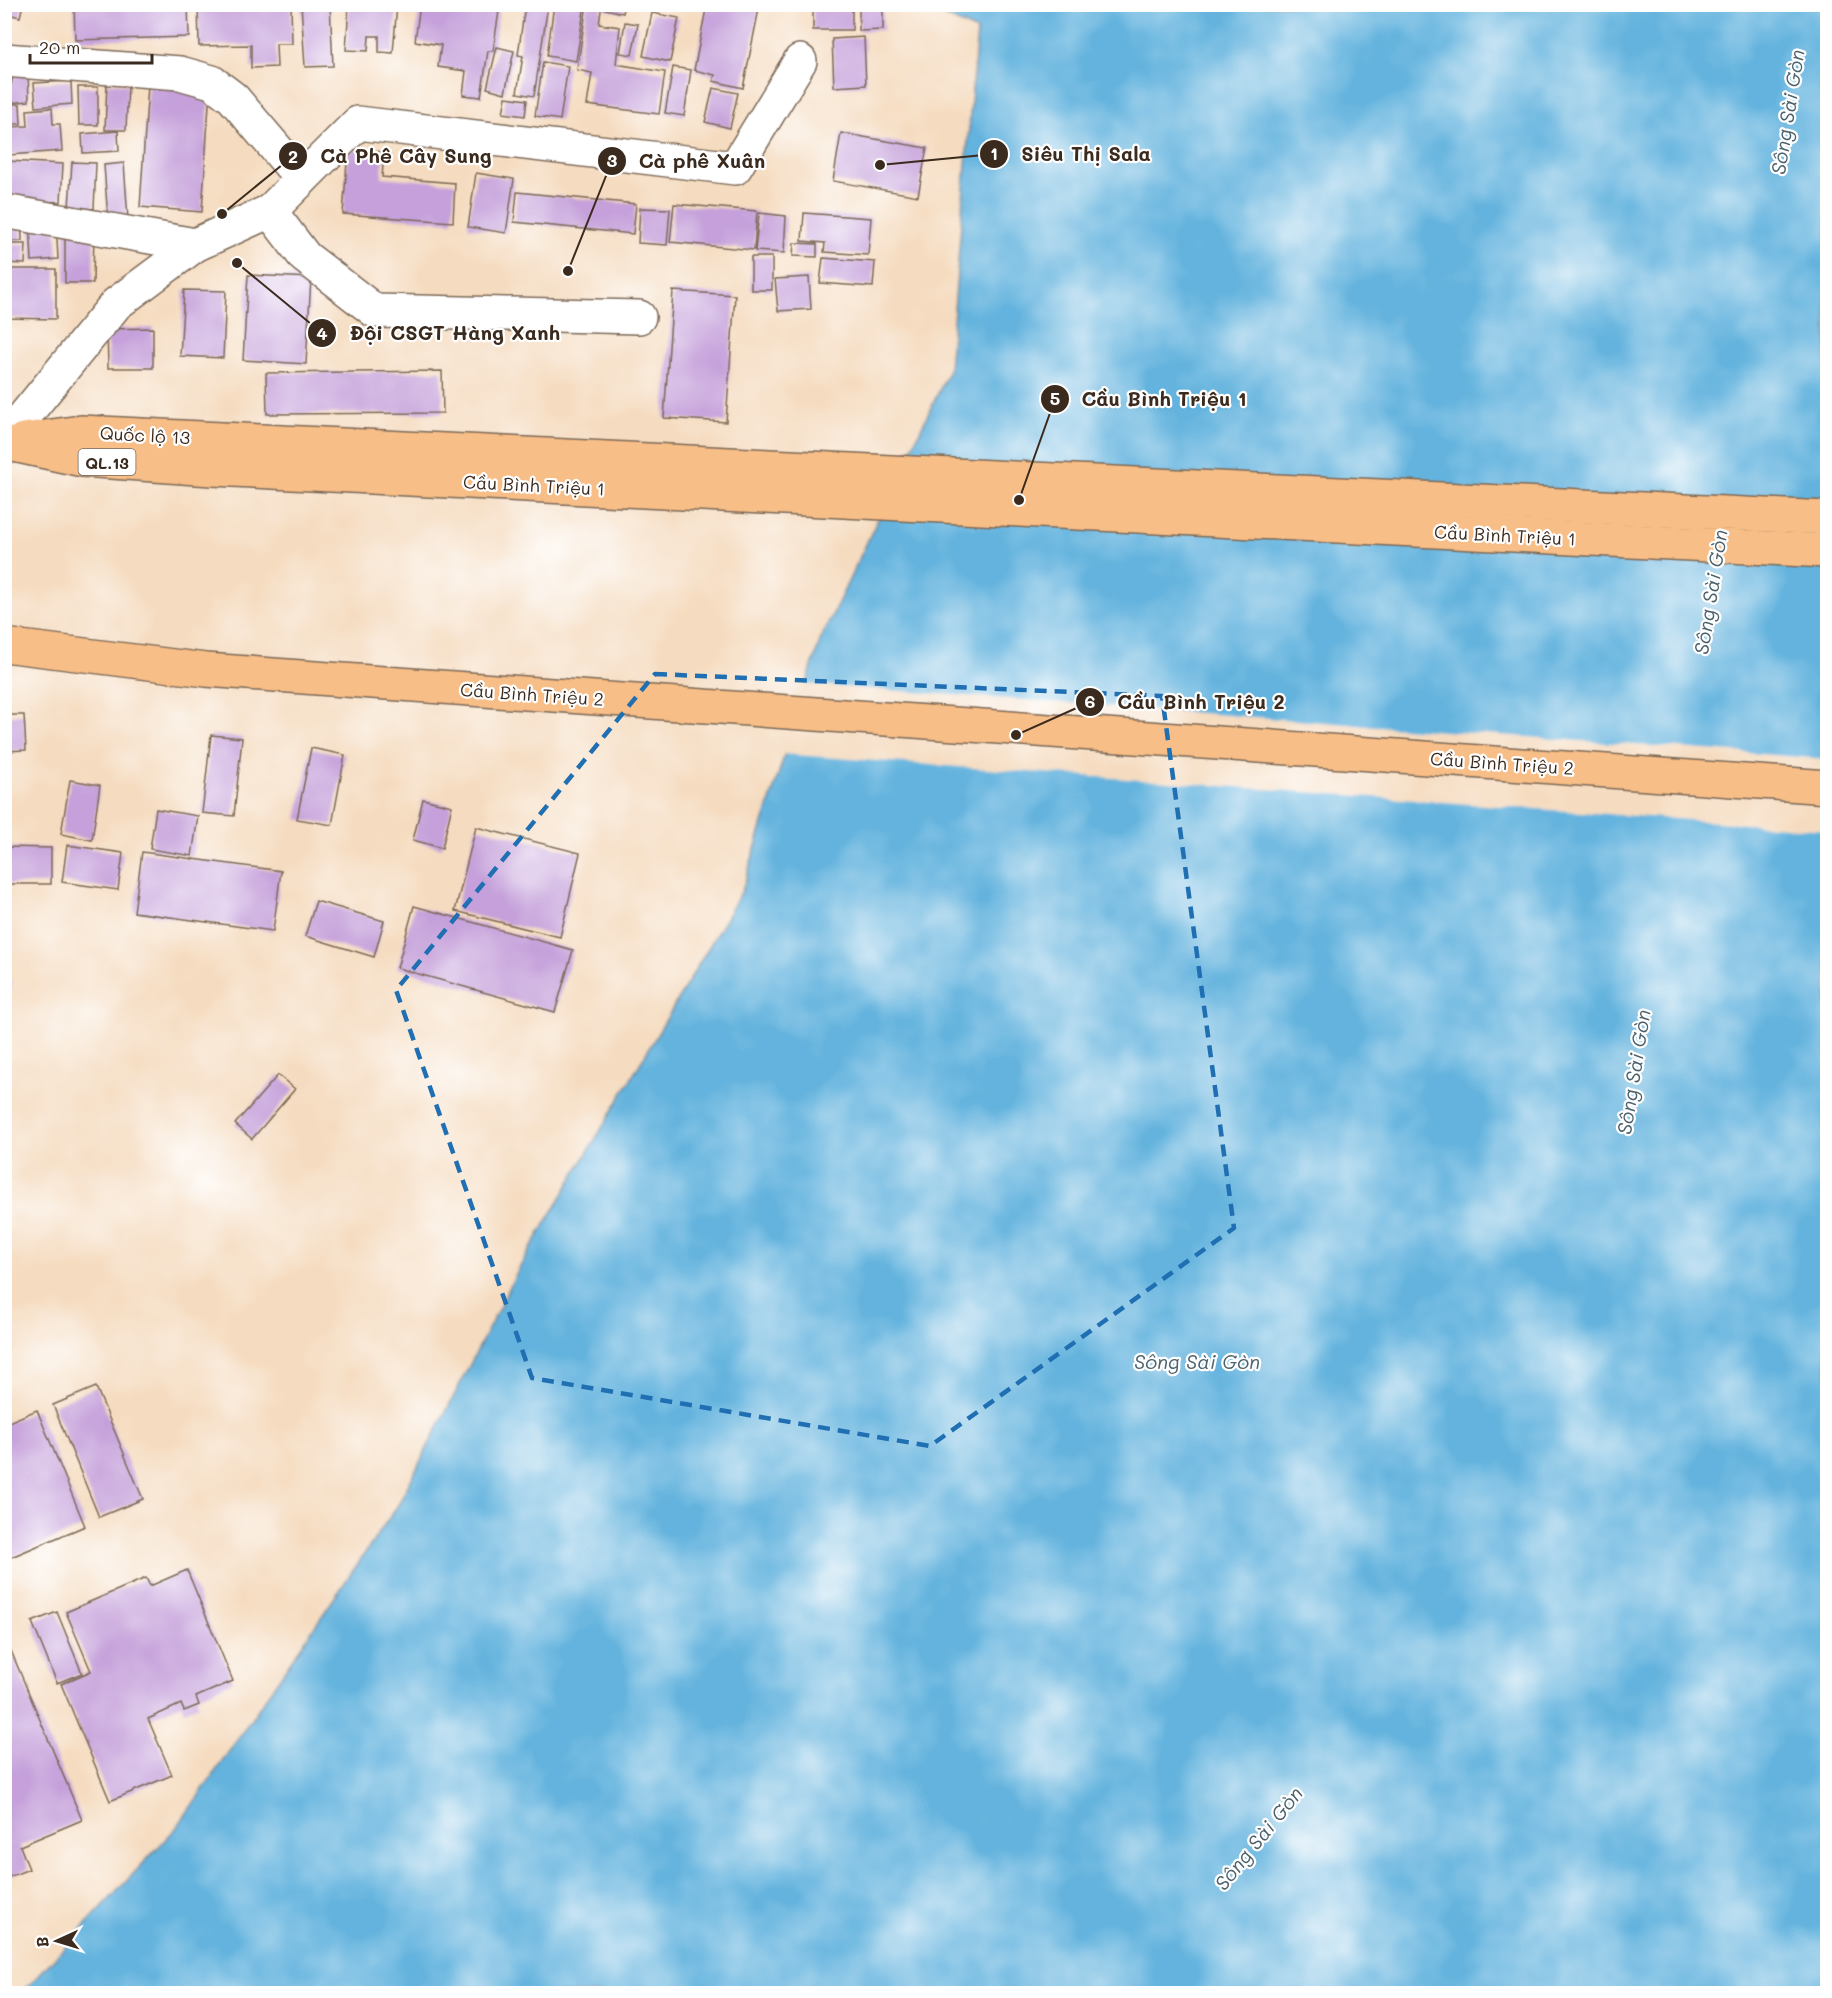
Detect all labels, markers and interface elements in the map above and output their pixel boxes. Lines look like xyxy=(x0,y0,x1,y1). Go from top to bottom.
scale bar xyxy=(30,27,152,65)
text: 20 m xyxy=(39,35,80,59)
water label: Sông Sài Gòn xyxy=(1764,48,1810,176)
callout: Siêu Thị Sala xyxy=(979,135,1163,173)
callout: Cà Phê Cây Sung xyxy=(278,137,504,175)
text: Siêu Thị Sala xyxy=(1021,140,1151,166)
text: 1 xyxy=(990,141,998,165)
text: Cà Phê Cây Sung xyxy=(320,142,492,168)
callout: Cà phê Xuân xyxy=(597,142,777,180)
text: 2 xyxy=(288,144,298,168)
text: Cà phê Xuân xyxy=(639,147,765,173)
text: 3 xyxy=(607,148,618,172)
callout: Đội CSGT Hàng Xanh xyxy=(307,314,572,352)
text: Đội CSGT Hàng Xanh xyxy=(350,319,560,345)
text: 4 xyxy=(316,321,328,345)
callout: Cầu Bình Triệu 1 xyxy=(1040,380,1259,418)
text: Cầu Bình Triệu 1 xyxy=(1082,385,1247,411)
text: 5 xyxy=(1050,386,1060,410)
street label: Quốc lộ 13 xyxy=(99,421,191,449)
road number: QL.13 xyxy=(78,449,136,475)
street label: Cầu Bình Triệu 1 xyxy=(463,469,605,501)
street label: Cầu Bình Triệu 1 xyxy=(1434,519,1576,551)
water label: Sông Sài Gòn xyxy=(1687,528,1733,656)
street label: Cầu Bình Triệu 2 xyxy=(459,677,605,711)
callout: Cầu Bình Triệu 2 xyxy=(1075,683,1297,721)
text: Cầu Bình Triệu 2 xyxy=(1117,688,1285,714)
text: 6 xyxy=(1085,689,1096,713)
street label: Cầu Bình Triệu 2 xyxy=(1429,746,1575,780)
water label: Sông Sài Gòn xyxy=(1610,1008,1656,1136)
water label: Sông Sài Gòn xyxy=(1134,1348,1260,1374)
water label: Sông Sài Gòn xyxy=(1208,1781,1308,1895)
north arrow xyxy=(27,1911,87,1971)
text: B xyxy=(31,1936,52,1948)

